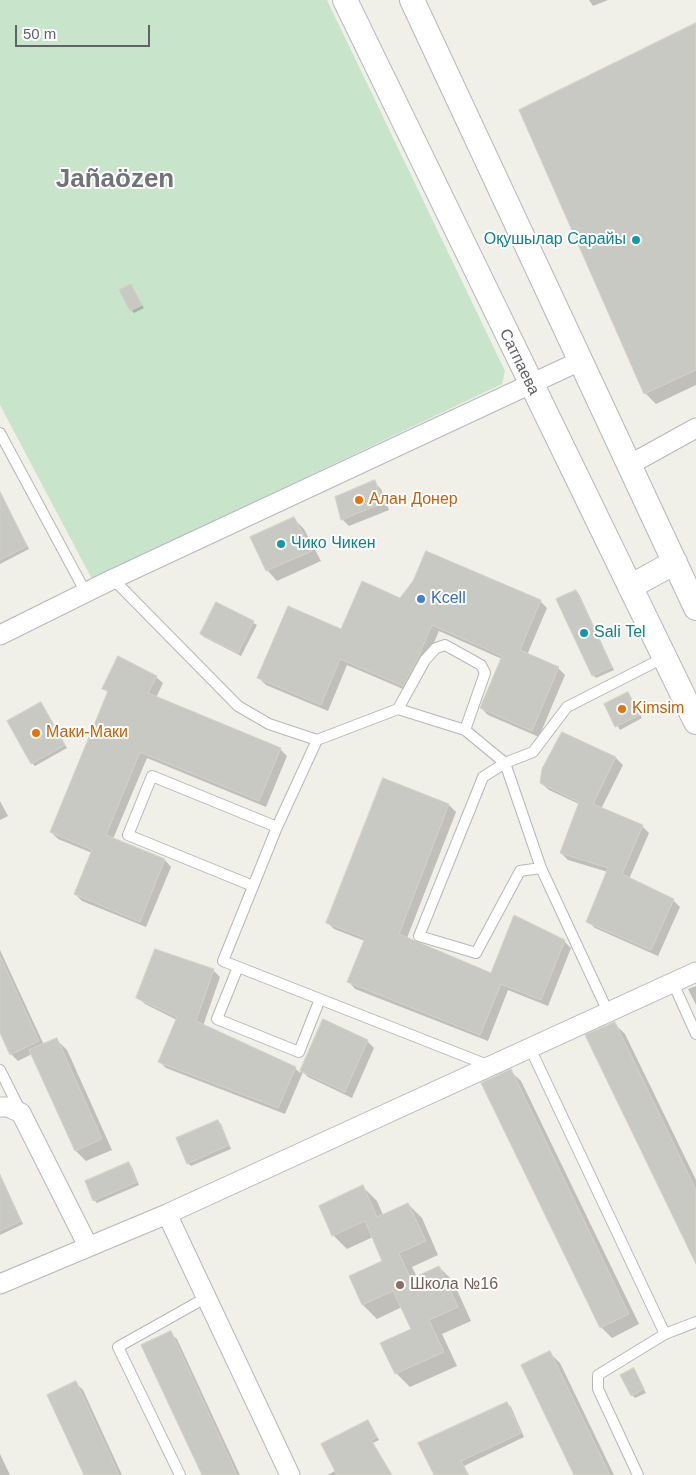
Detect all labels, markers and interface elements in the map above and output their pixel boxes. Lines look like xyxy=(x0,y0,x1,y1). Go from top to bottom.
scale bar xyxy=(18,15,152,47)
text: 50 m xyxy=(23,25,56,42)
district label: Jañaözen xyxy=(56,164,174,196)
place label: Оқушылар Сарайы xyxy=(484,230,626,250)
marker: Оқушылар Сарайы xyxy=(630,234,642,246)
street label: Сатпаева xyxy=(495,326,543,398)
place label: Алан Донер xyxy=(369,490,458,510)
marker: Алан Донер xyxy=(353,494,365,506)
place label: Чико Чикен xyxy=(291,534,376,554)
marker: Чико Чикен xyxy=(275,538,287,550)
place label: Kcell xyxy=(431,589,466,609)
marker: Kcell xyxy=(415,593,427,605)
place label: Sali Tel xyxy=(594,623,646,643)
marker: Sali Tel xyxy=(578,627,590,639)
place label: Kimsim xyxy=(632,699,684,719)
marker: Kimsim xyxy=(616,703,628,715)
place label: Маки-Маки xyxy=(46,723,128,743)
marker: Маки-Маки xyxy=(30,727,42,739)
place label: Школа №16 xyxy=(410,1275,498,1295)
marker: Школа №16 xyxy=(394,1279,406,1291)

